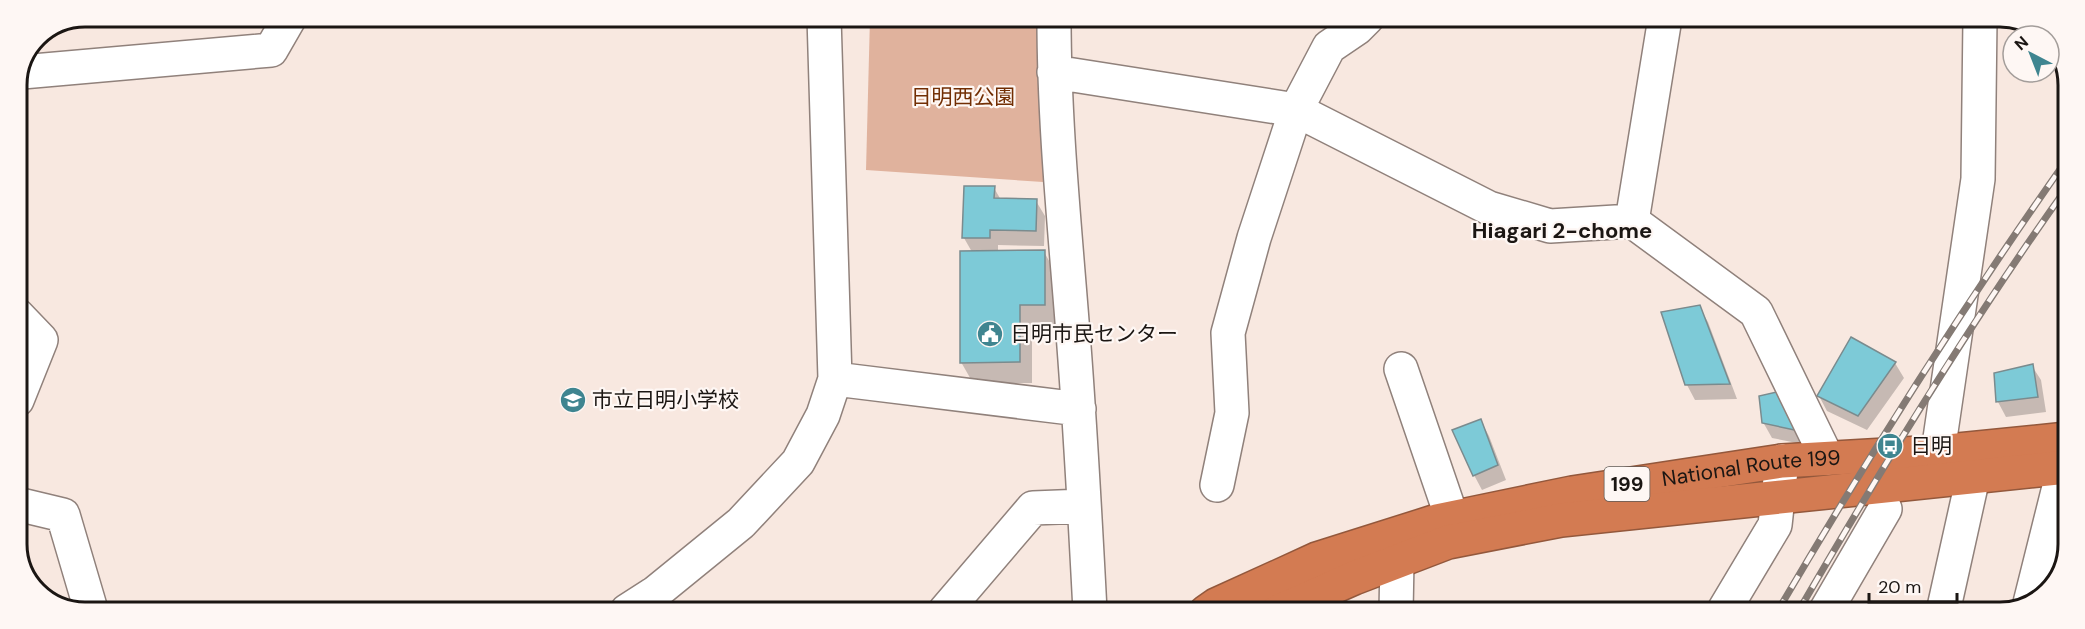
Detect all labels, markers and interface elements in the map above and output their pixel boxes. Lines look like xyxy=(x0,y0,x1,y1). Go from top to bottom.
north arrow xyxy=(2001,24,2061,84)
text: N xyxy=(2010,32,2033,55)
park label: 日明西公園 xyxy=(911,83,1016,111)
district label: Hiagari 2-chome xyxy=(1472,216,1652,245)
public building icon: 日明市民センター xyxy=(975,319,1005,349)
place label: 日明市民センター xyxy=(1010,320,1178,348)
school or university icon: 市立日明小学校 xyxy=(558,385,588,415)
place label: 市立日明小学校 xyxy=(592,386,739,414)
bus stop icon: 日明 xyxy=(1875,431,1905,461)
place label: 日明 xyxy=(1910,432,1952,460)
street label: National Route 199 xyxy=(1660,444,1841,493)
road number: 199 xyxy=(1604,467,1650,501)
scale bar xyxy=(1869,566,1958,604)
text: 20 m xyxy=(1878,575,1921,599)

